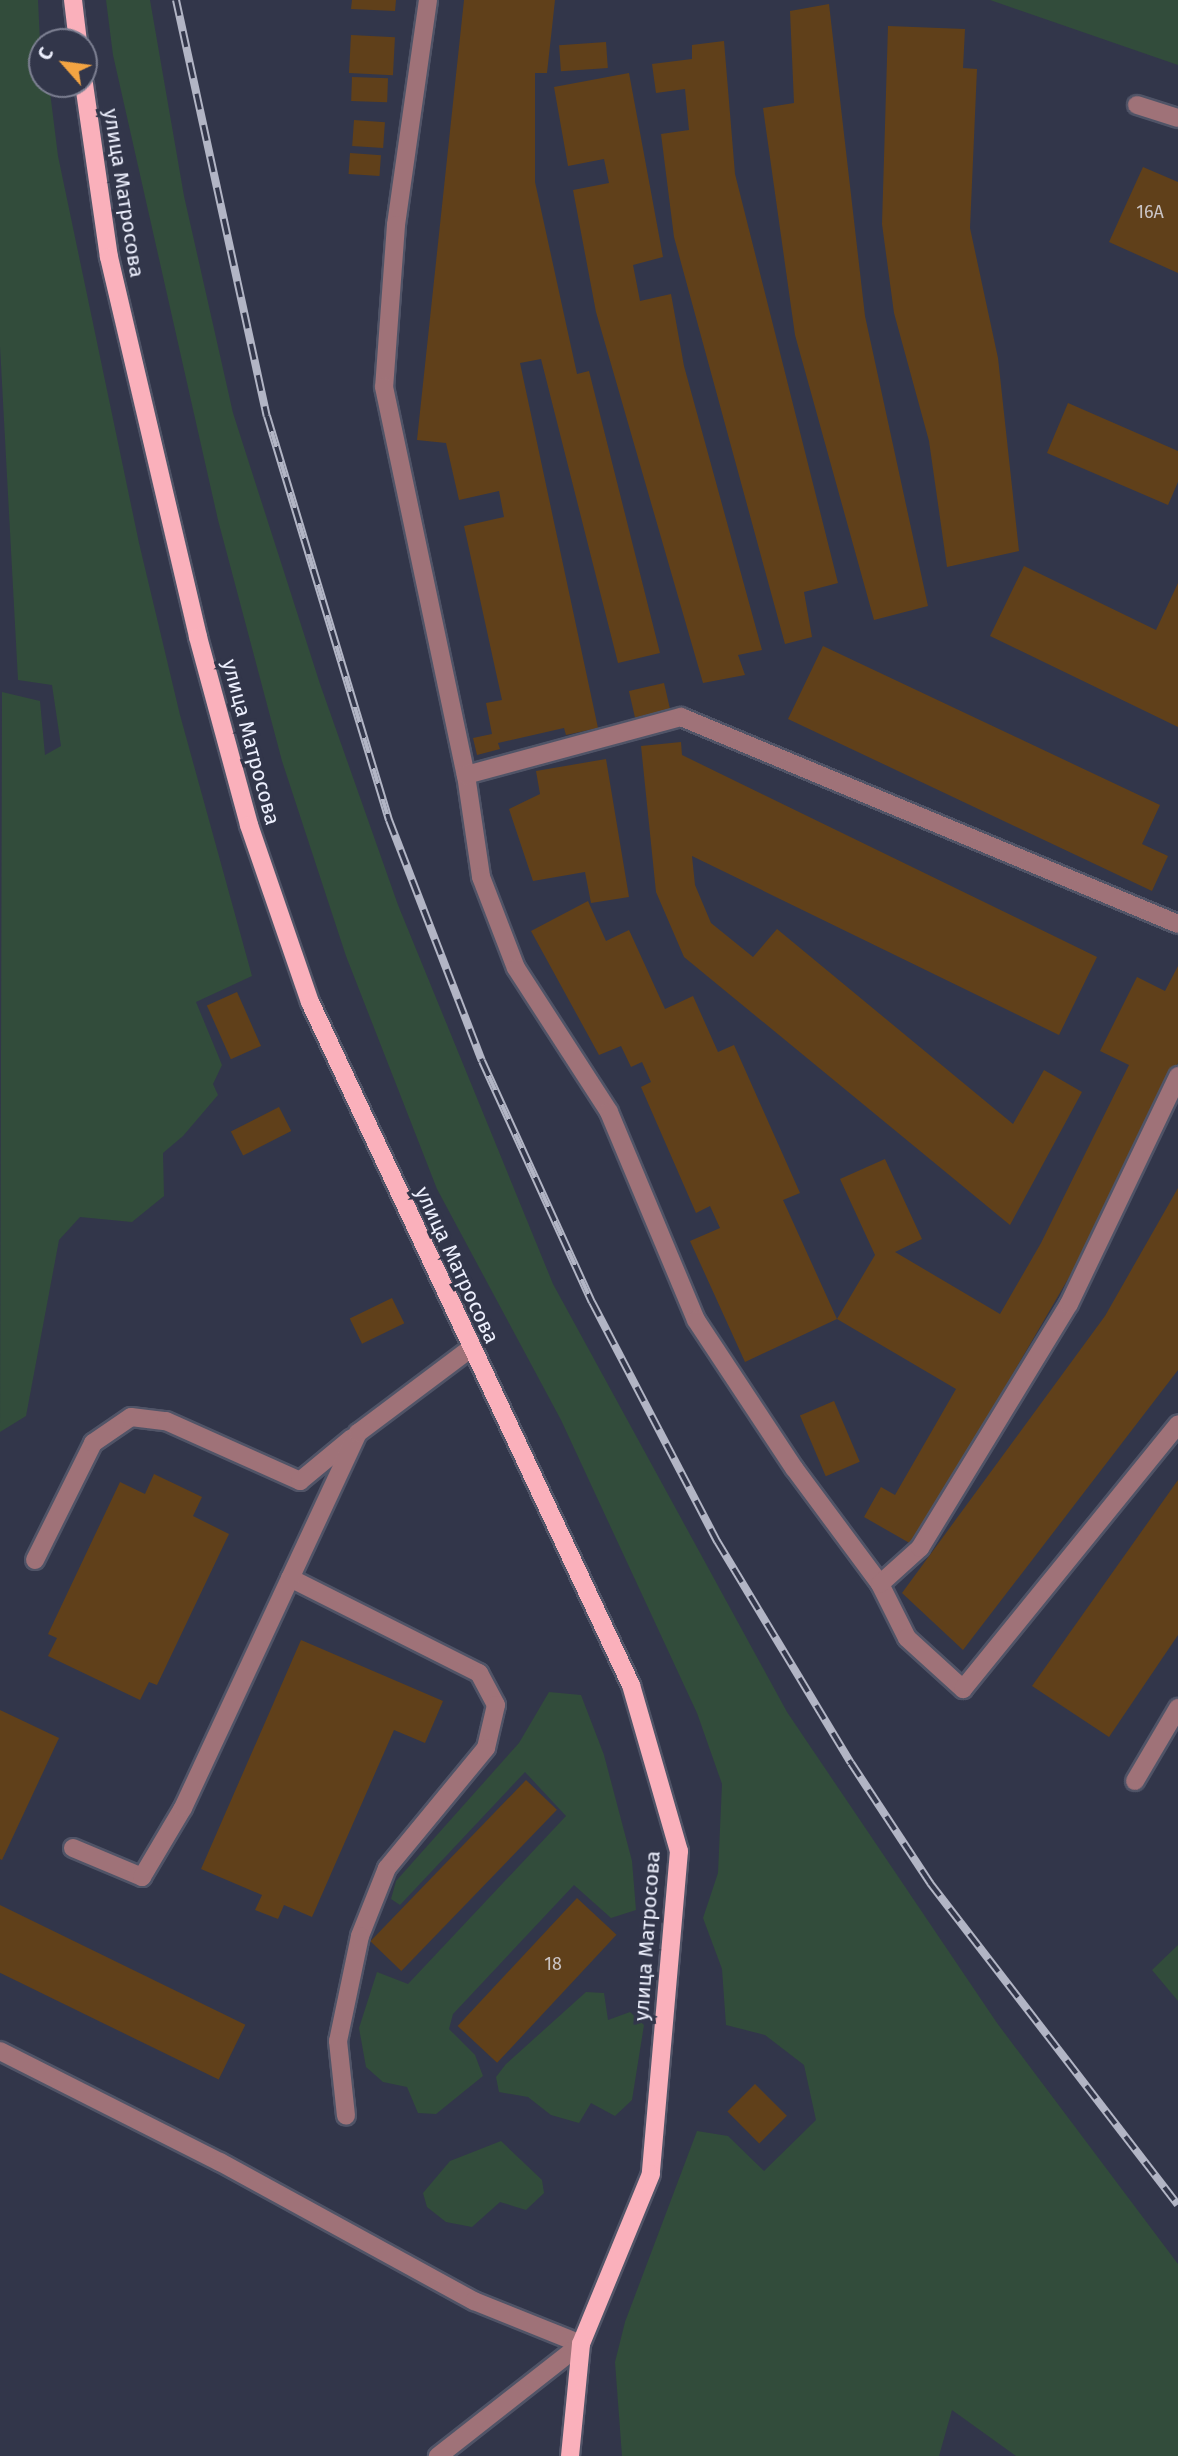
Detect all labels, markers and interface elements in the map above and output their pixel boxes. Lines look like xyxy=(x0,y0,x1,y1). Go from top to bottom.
north arrow xyxy=(28,28,98,98)
text: С xyxy=(33,44,59,64)
street label: улица Матросова xyxy=(98,107,150,279)
house number: 16А xyxy=(1136,201,1164,223)
street label: улица Матросова xyxy=(217,656,285,828)
street label: улица Матросова xyxy=(410,1182,504,1348)
street label: улица Матросова xyxy=(628,1850,666,2022)
house number: 18 xyxy=(544,1953,562,1975)

